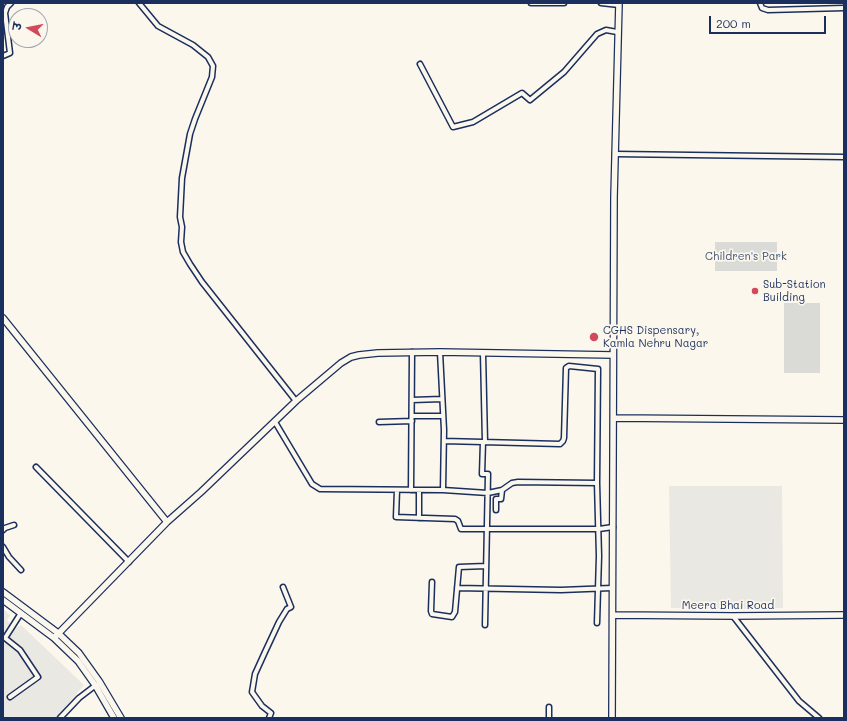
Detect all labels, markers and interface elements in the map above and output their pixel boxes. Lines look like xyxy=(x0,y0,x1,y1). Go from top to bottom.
north arrow xyxy=(8,8,48,48)
scale bar xyxy=(711,8,828,34)
text: 200 m xyxy=(716,15,751,31)
text: उ xyxy=(9,21,25,31)
park label: Children's Park xyxy=(705,250,787,264)
place label: Sub-Station Building xyxy=(763,278,826,304)
marker: Sub-Station Building xyxy=(750,286,760,296)
place label: CGHS Dispensary, Kamla Nehru Nagar xyxy=(603,324,708,350)
marker: CGHS Dispensary, Kamla Nehru Nagar xyxy=(588,331,600,343)
street label: Meera Bhai Road xyxy=(682,599,774,613)

